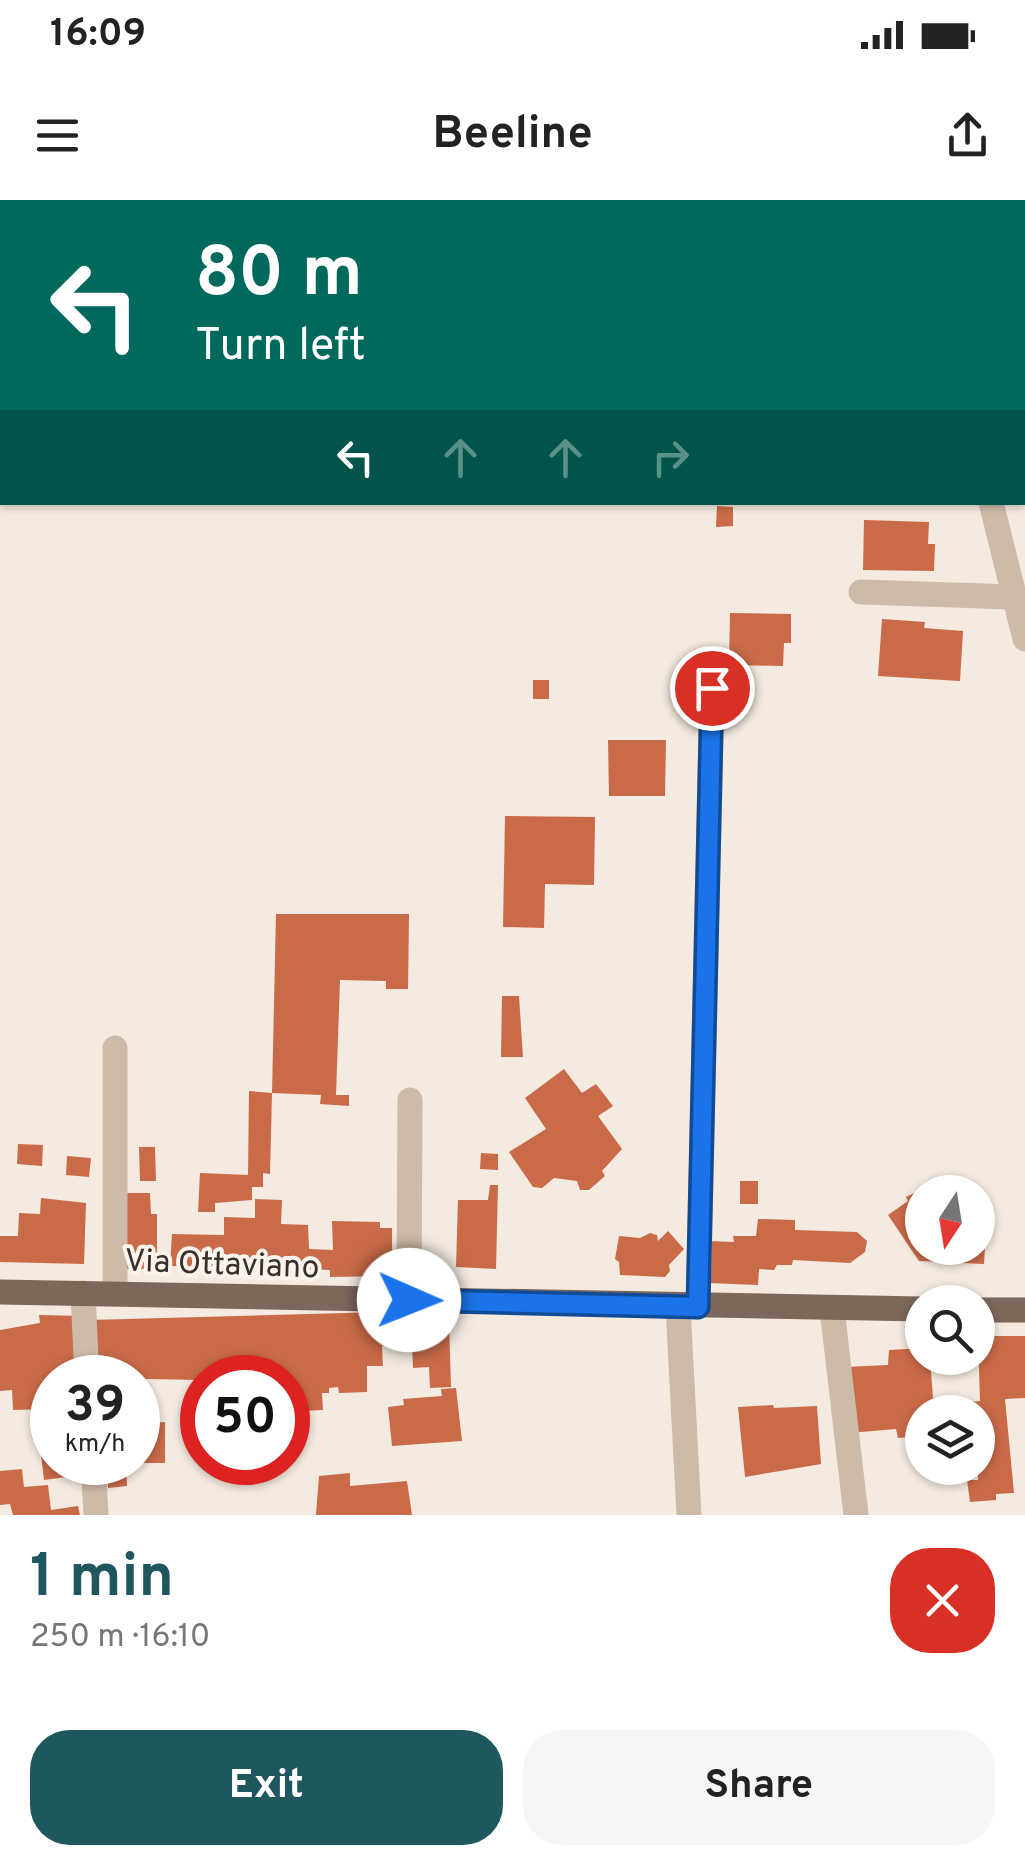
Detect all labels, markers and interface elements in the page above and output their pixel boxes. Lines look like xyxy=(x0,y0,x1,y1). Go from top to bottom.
text: 16:09 xyxy=(50,11,146,60)
text: Beeline xyxy=(432,107,593,164)
icon: menu xyxy=(30,108,85,163)
icon: share xyxy=(940,108,995,163)
text: 80 m xyxy=(195,232,363,321)
icon: left xyxy=(30,240,160,370)
text: Turn left xyxy=(195,319,366,376)
icon: left xyxy=(328,430,383,485)
icon: ahead xyxy=(433,430,488,485)
icon: ahead xyxy=(538,430,593,485)
icon: right xyxy=(643,430,698,485)
pin xyxy=(670,646,755,731)
icon: arrive xyxy=(685,661,740,716)
north arrow xyxy=(905,1175,995,1265)
map controls xyxy=(905,1175,995,1485)
street label: Via Ottaviano xyxy=(124,1243,320,1289)
position arrow xyxy=(357,1248,461,1352)
button: search xyxy=(905,1285,995,1375)
speed limit sign: 50 xyxy=(180,1355,310,1485)
text: 39 xyxy=(65,1376,125,1439)
button: layers xyxy=(905,1395,995,1485)
text: km/h xyxy=(65,1429,125,1461)
text: 1 min xyxy=(30,1542,174,1618)
button: close xyxy=(890,1548,995,1653)
text: 250 m · 16:10 xyxy=(30,1618,210,1658)
button: Exit xyxy=(30,1730,503,1845)
button: Share xyxy=(523,1730,995,1845)

